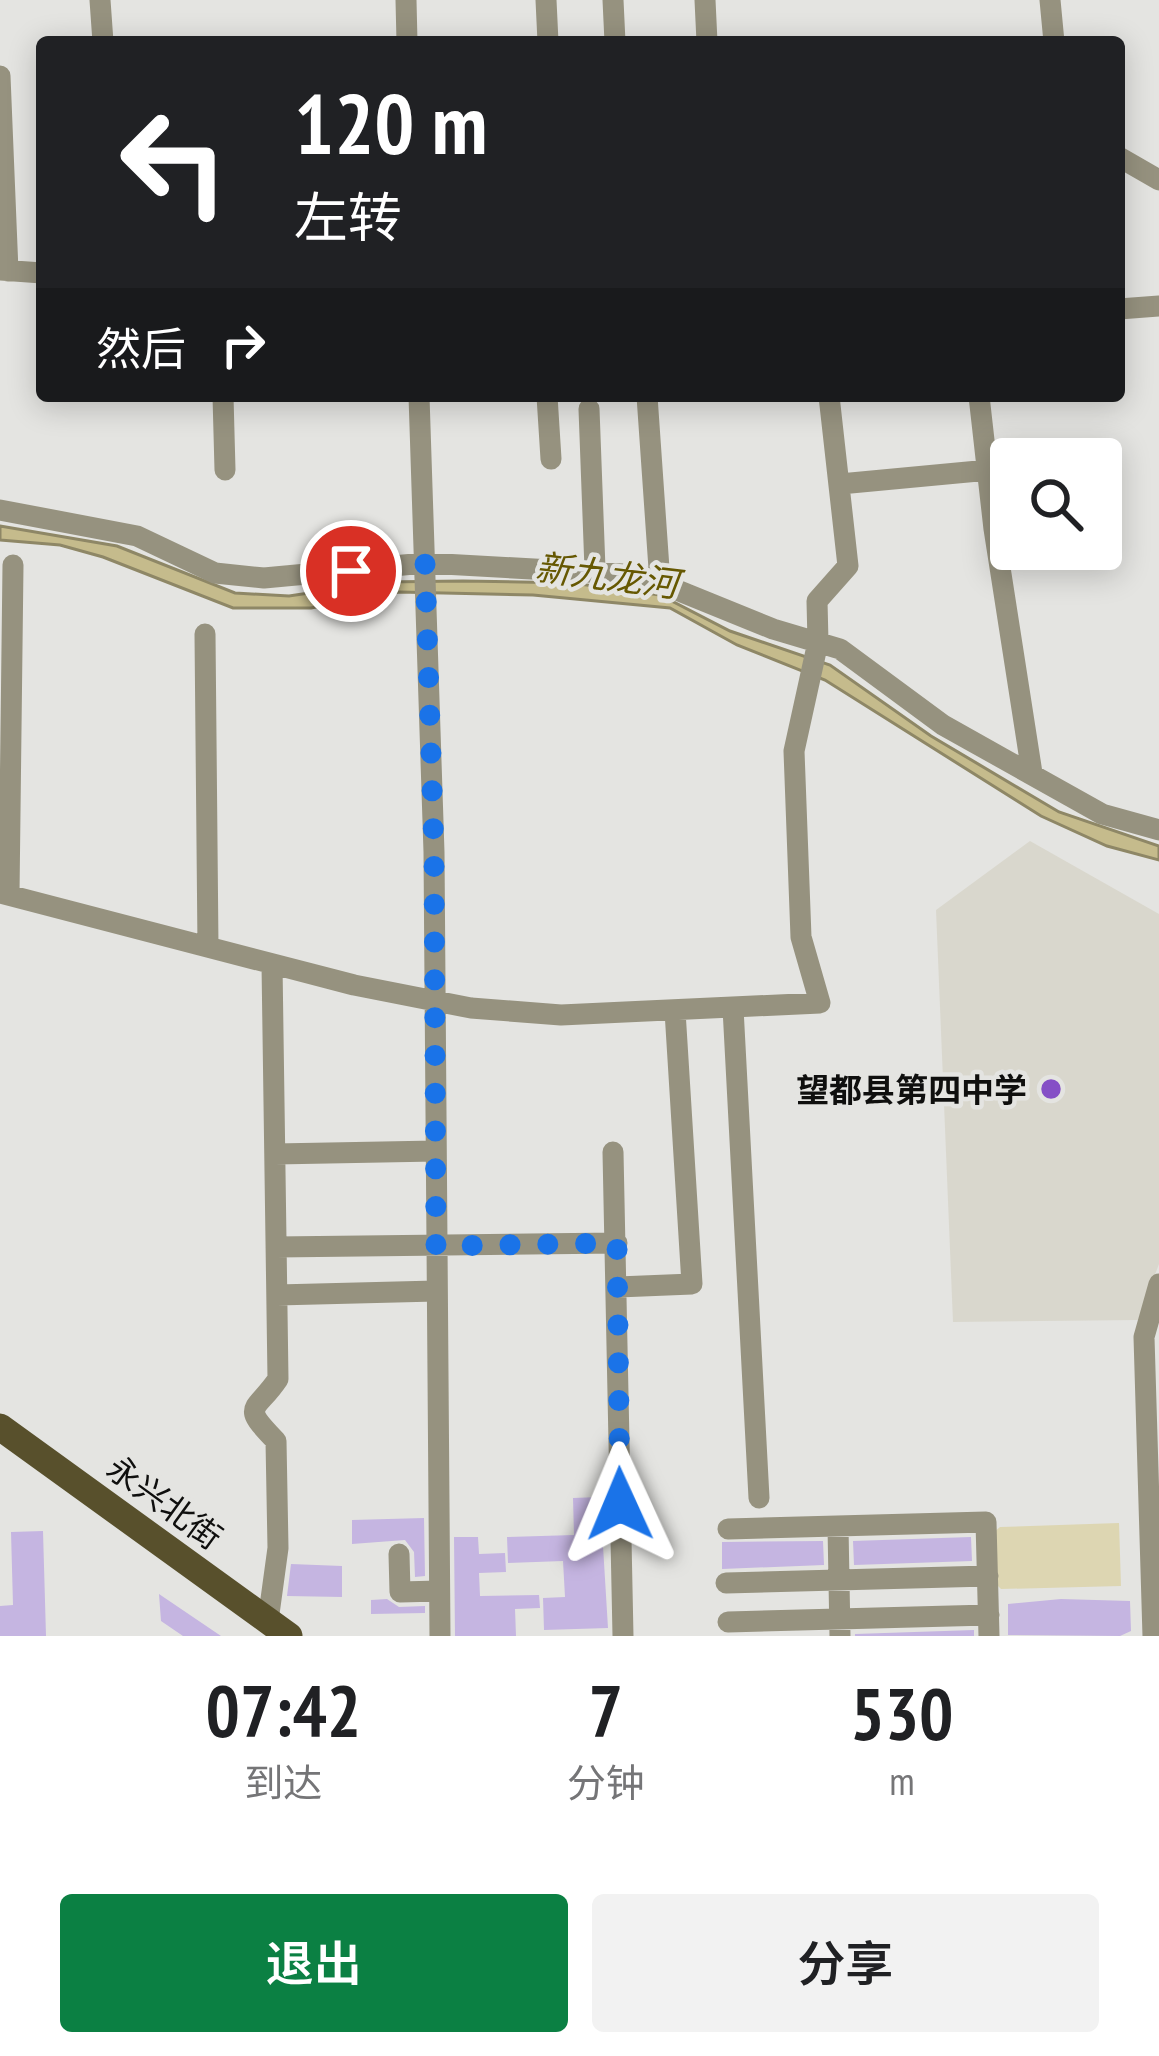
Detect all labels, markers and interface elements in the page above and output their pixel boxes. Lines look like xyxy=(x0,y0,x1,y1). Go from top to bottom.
text: 120 m xyxy=(294,68,487,177)
icon: left xyxy=(96,84,252,240)
text: 左转 xyxy=(294,182,402,252)
icon: right xyxy=(210,312,276,378)
text: 然后 xyxy=(96,319,186,377)
map controls xyxy=(990,438,1122,570)
button: search xyxy=(990,438,1122,570)
pin xyxy=(300,520,402,622)
icon: arrive xyxy=(318,538,384,604)
water label: 新九龙河 xyxy=(533,543,687,608)
place label: 望都县第四中学 xyxy=(796,1068,1027,1111)
marker: 望都县第四中学 xyxy=(1038,1076,1064,1102)
position arrow xyxy=(557,1441,683,1567)
street label: 永兴北街 xyxy=(99,1446,231,1558)
text: 07:42 xyxy=(205,1663,361,1756)
text: 7 xyxy=(589,1663,623,1756)
text: 530 xyxy=(850,1666,953,1759)
text: m xyxy=(889,1755,915,1806)
text: 到达 xyxy=(244,1757,322,1808)
text: 分钟 xyxy=(567,1757,645,1808)
button: 退出 xyxy=(60,1894,568,2032)
button: 分享 xyxy=(592,1894,1099,2032)

